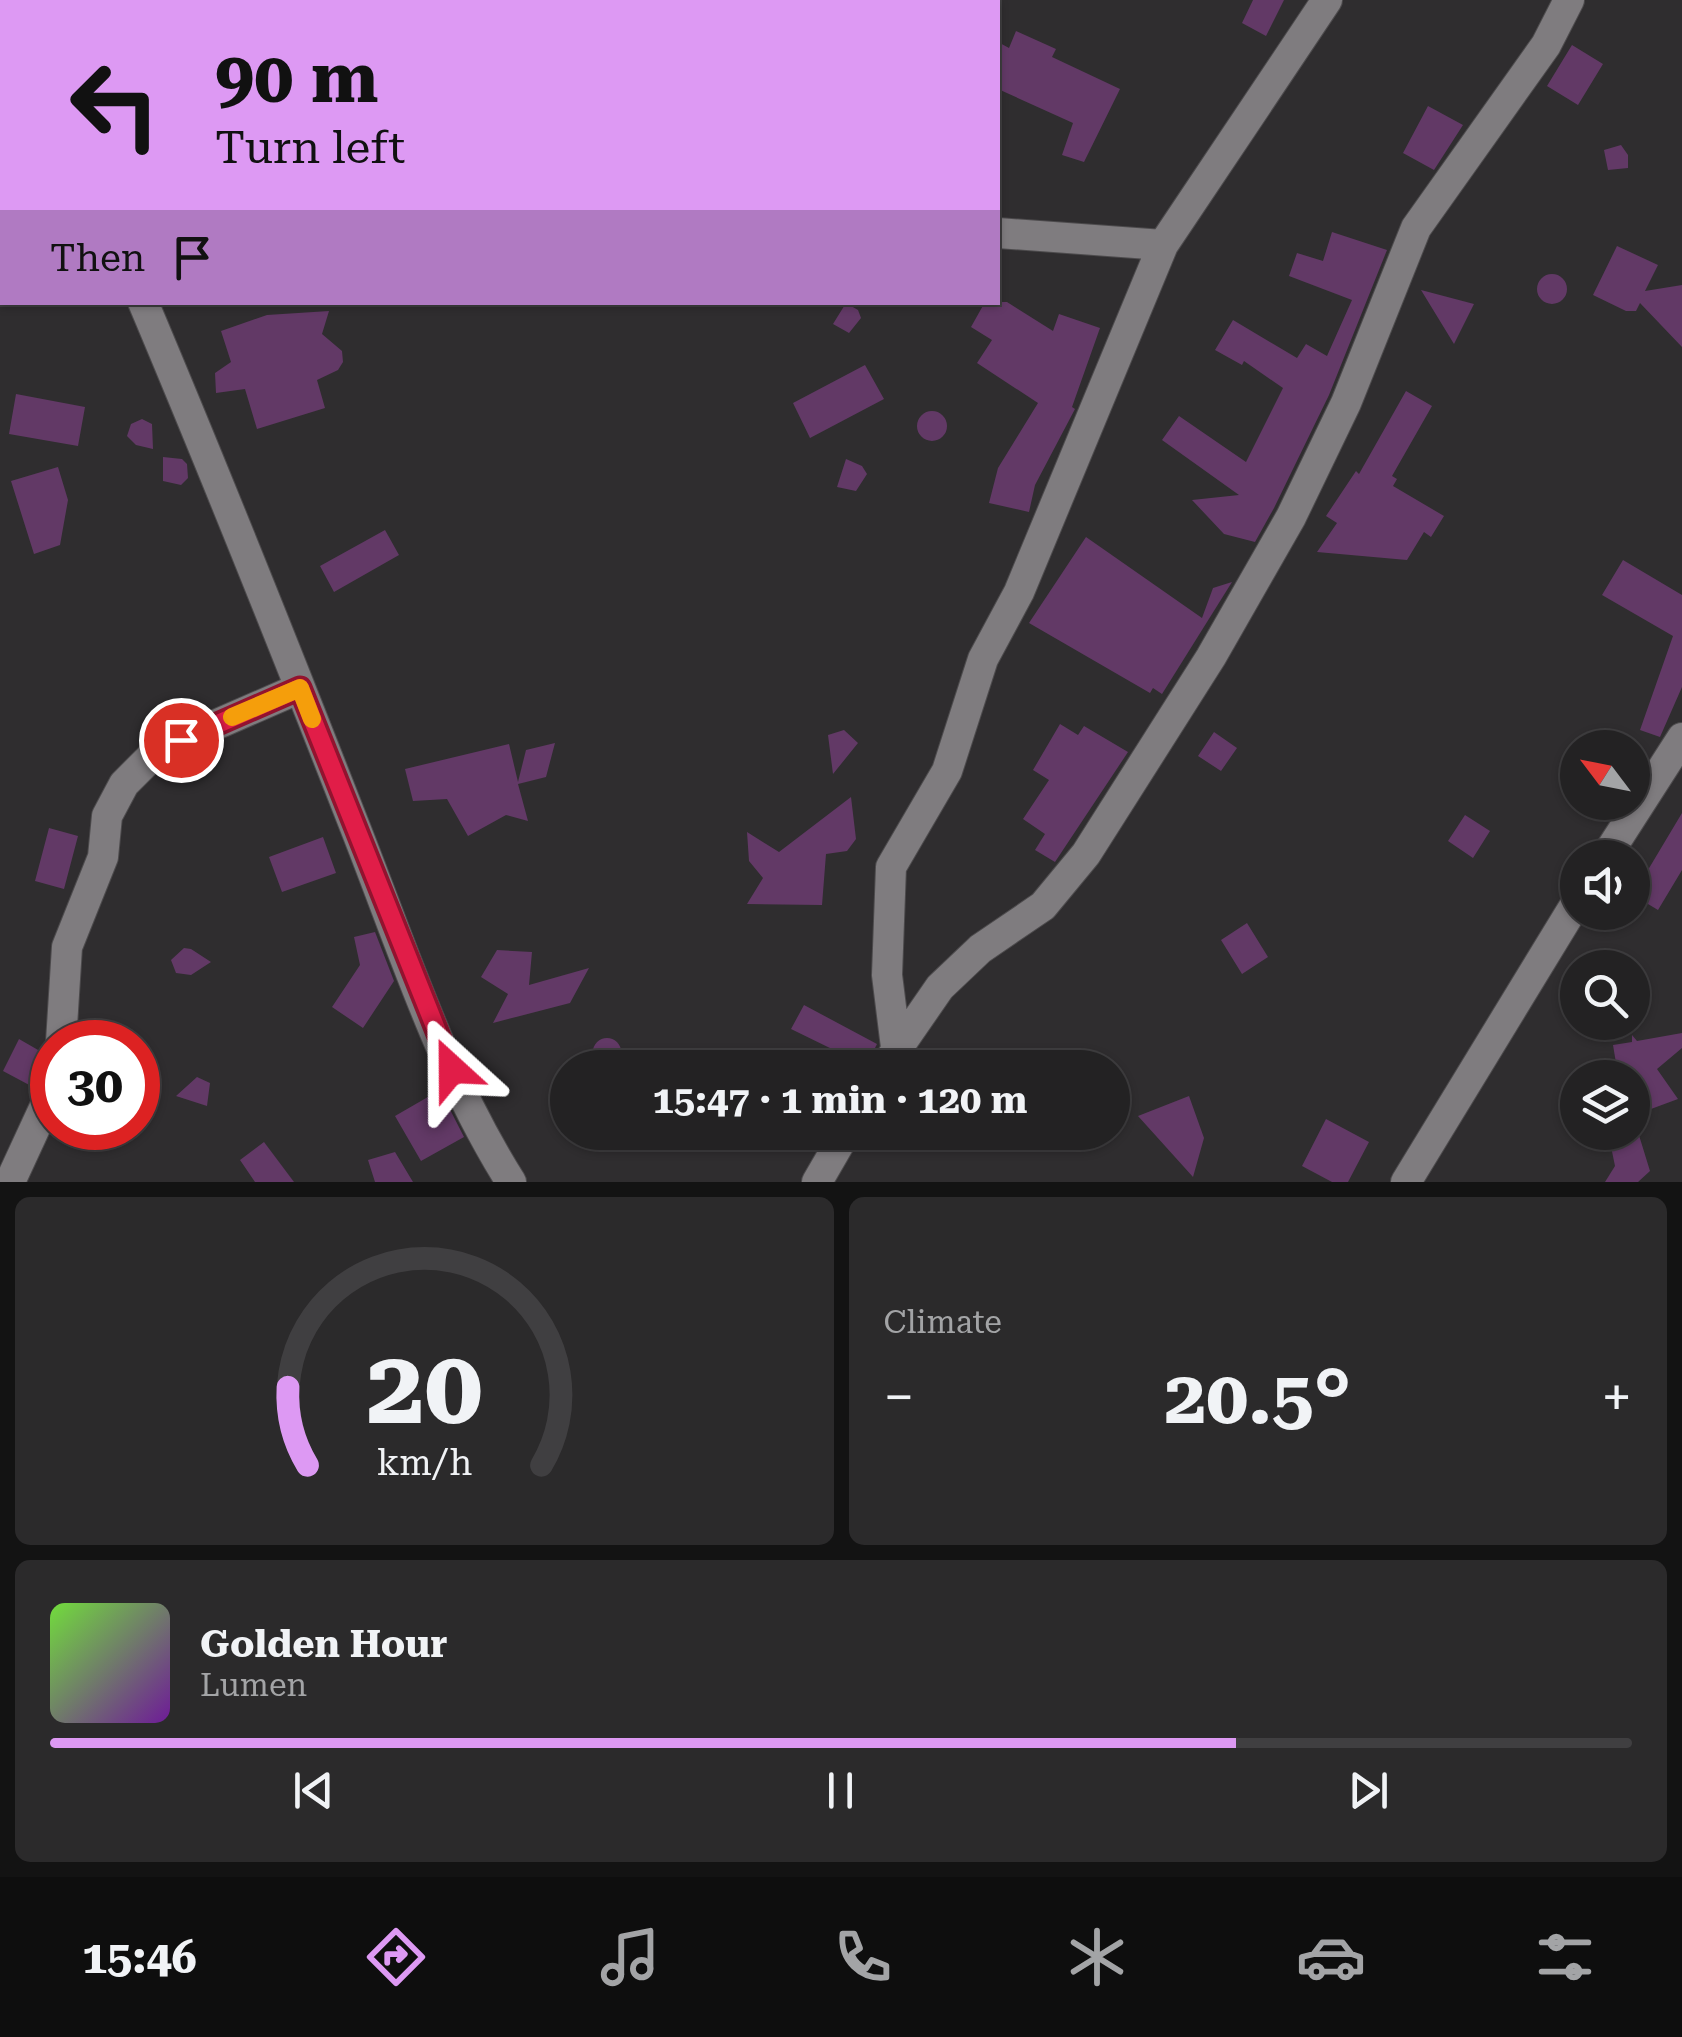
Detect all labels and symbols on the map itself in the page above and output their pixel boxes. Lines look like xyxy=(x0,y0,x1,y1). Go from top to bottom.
pin xyxy=(139,698,224,783)
north arrow xyxy=(1560,730,1650,820)
position arrow xyxy=(400,1017,504,1121)
speed limit sign: 30 xyxy=(30,1020,160,1150)

